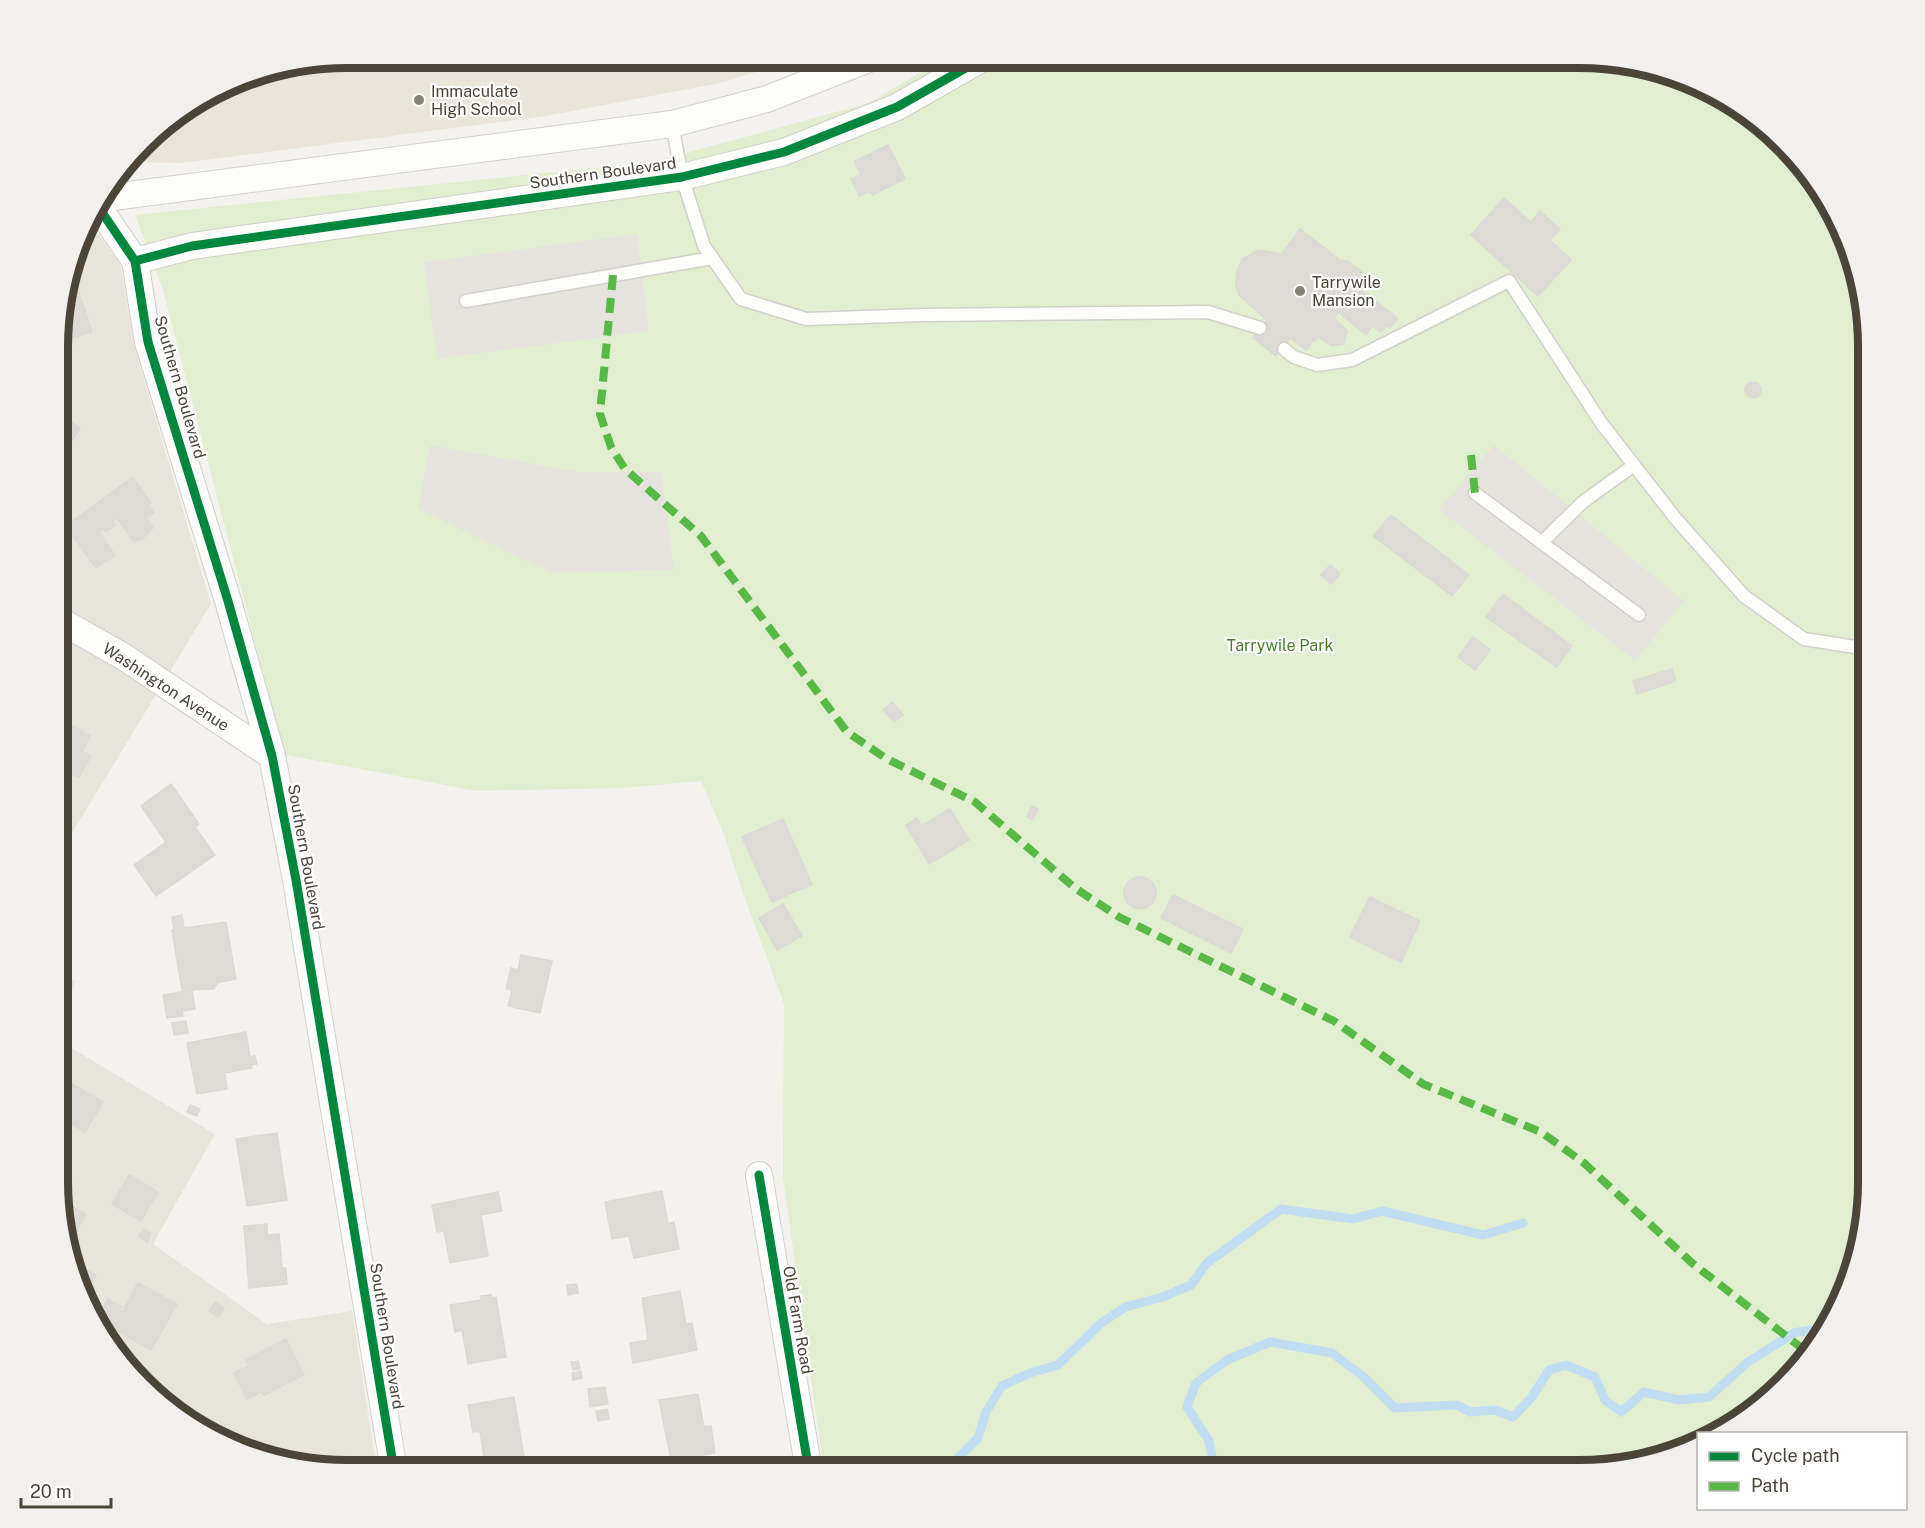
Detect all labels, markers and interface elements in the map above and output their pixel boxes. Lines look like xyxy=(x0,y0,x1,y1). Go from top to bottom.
place label: Immaculate High School xyxy=(431,82,522,119)
marker: Immaculate High School xyxy=(412,93,426,107)
street label: Southern Boulevard xyxy=(528,153,678,193)
place label: Tarrywile Mansion xyxy=(1312,273,1381,310)
marker: Tarrywile Mansion xyxy=(1293,284,1307,298)
street label: Southern Boulevard xyxy=(150,313,210,461)
park label: Tarrywile Park xyxy=(1227,636,1333,655)
street label: Washington Avenue xyxy=(99,639,233,735)
street label: Southern Boulevard xyxy=(284,783,328,931)
street label: Southern Boulevard xyxy=(366,1261,408,1411)
street label: Old Farm Road xyxy=(779,1264,817,1376)
legend xyxy=(1697,1432,1907,1510)
text: Cycle path xyxy=(1751,1445,1840,1466)
scale bar xyxy=(21,1471,111,1509)
text: Path xyxy=(1751,1475,1789,1496)
text: 20 m xyxy=(30,1481,72,1502)

